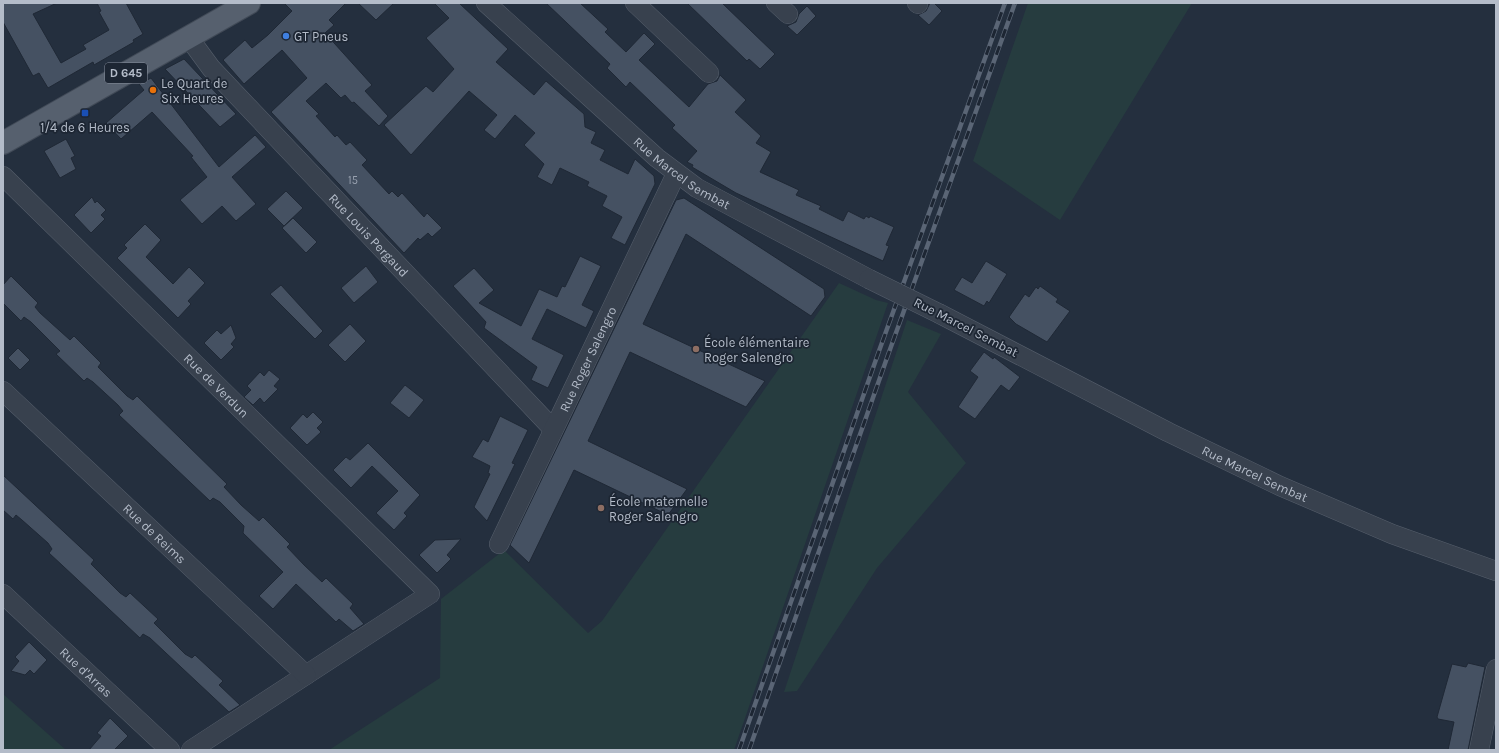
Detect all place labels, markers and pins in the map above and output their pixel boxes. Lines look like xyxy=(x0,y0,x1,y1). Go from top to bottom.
place label: GT Pneus xyxy=(294,29,349,44)
marker: GT Pneus xyxy=(281,31,291,41)
place label: Le Quart de Six Heures xyxy=(161,76,228,106)
marker: Le Quart de Six Heures xyxy=(148,85,158,95)
marker: 1/4 de 6 Heures xyxy=(80,108,90,118)
place label: 1/4 de 6 Heures xyxy=(40,120,130,135)
place label: École élémentaire Roger Salengro xyxy=(704,333,810,365)
marker: École élémentaire Roger Salengro xyxy=(691,344,701,354)
place label: École maternelle Roger Salengro xyxy=(609,492,708,524)
marker: École maternelle Roger Salengro xyxy=(596,503,606,513)

